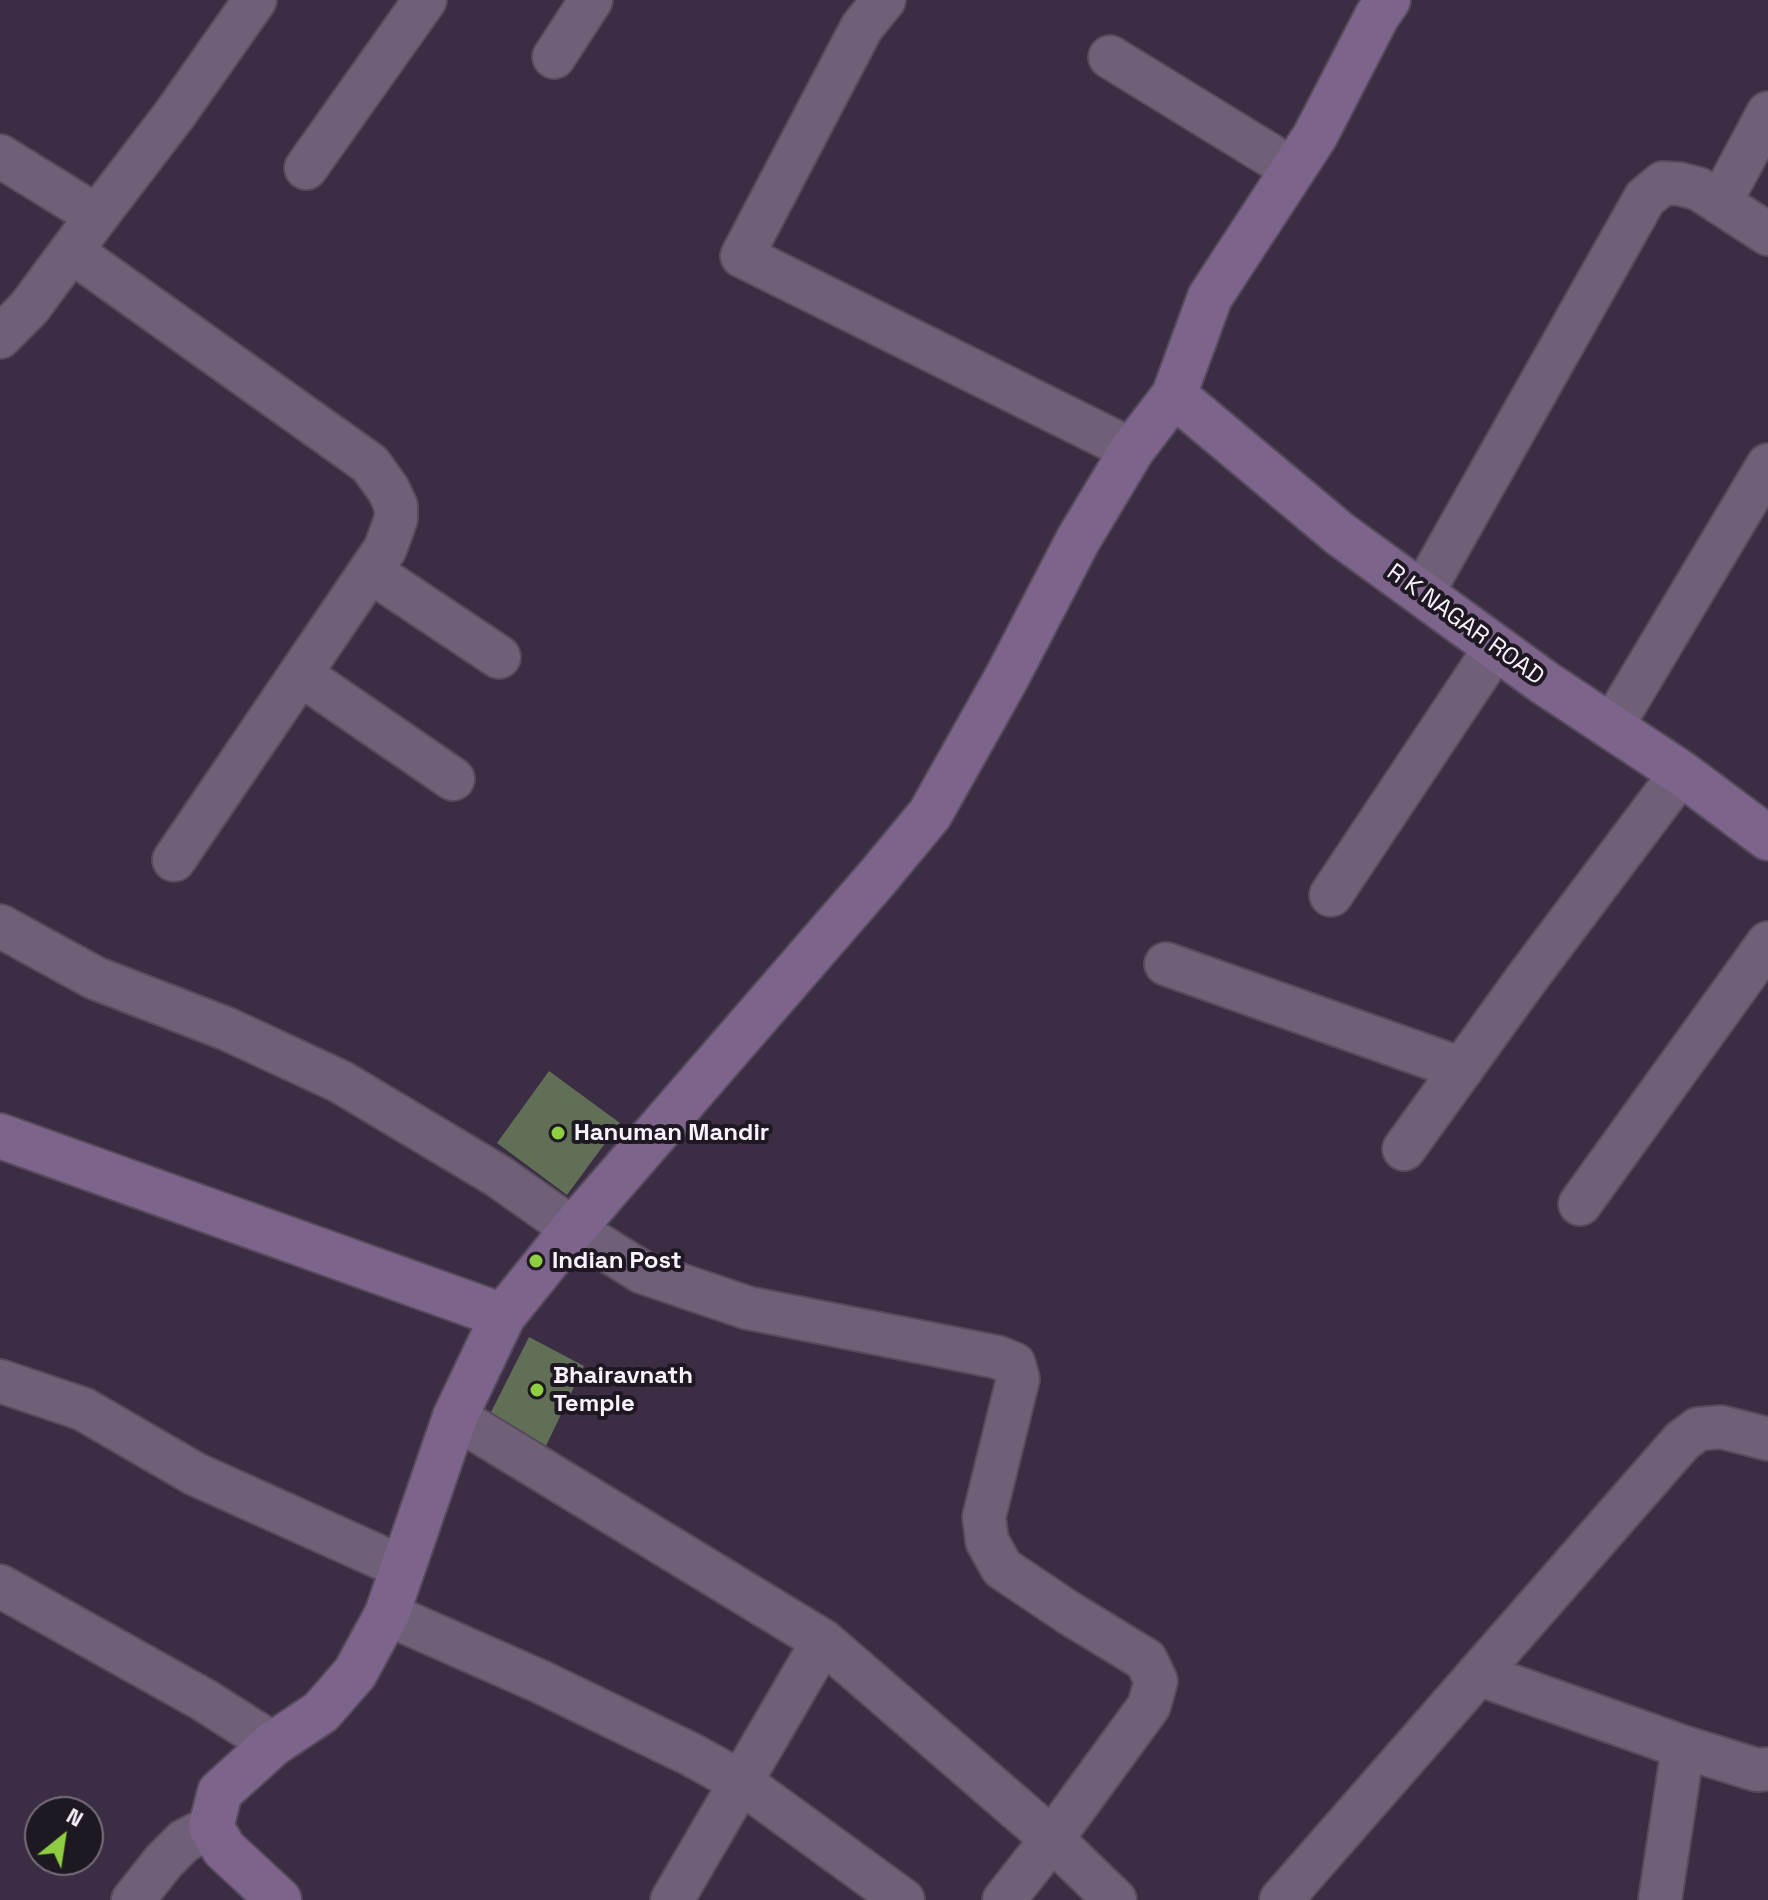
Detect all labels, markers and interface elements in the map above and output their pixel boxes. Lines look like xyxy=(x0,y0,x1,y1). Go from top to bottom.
street label: R K NAGAR ROAD xyxy=(1381,558,1549,692)
place label: Hanuman Mandir xyxy=(574,1119,769,1147)
marker: Hanuman Mandir xyxy=(549,1124,567,1142)
place label: Indian Post xyxy=(552,1247,682,1275)
marker: Indian Post xyxy=(527,1252,545,1270)
place label: Bhairavnath Temple xyxy=(553,1362,693,1418)
marker: Bhairavnath Temple xyxy=(528,1381,546,1399)
north arrow xyxy=(24,1796,104,1876)
text: N xyxy=(62,1801,88,1833)

